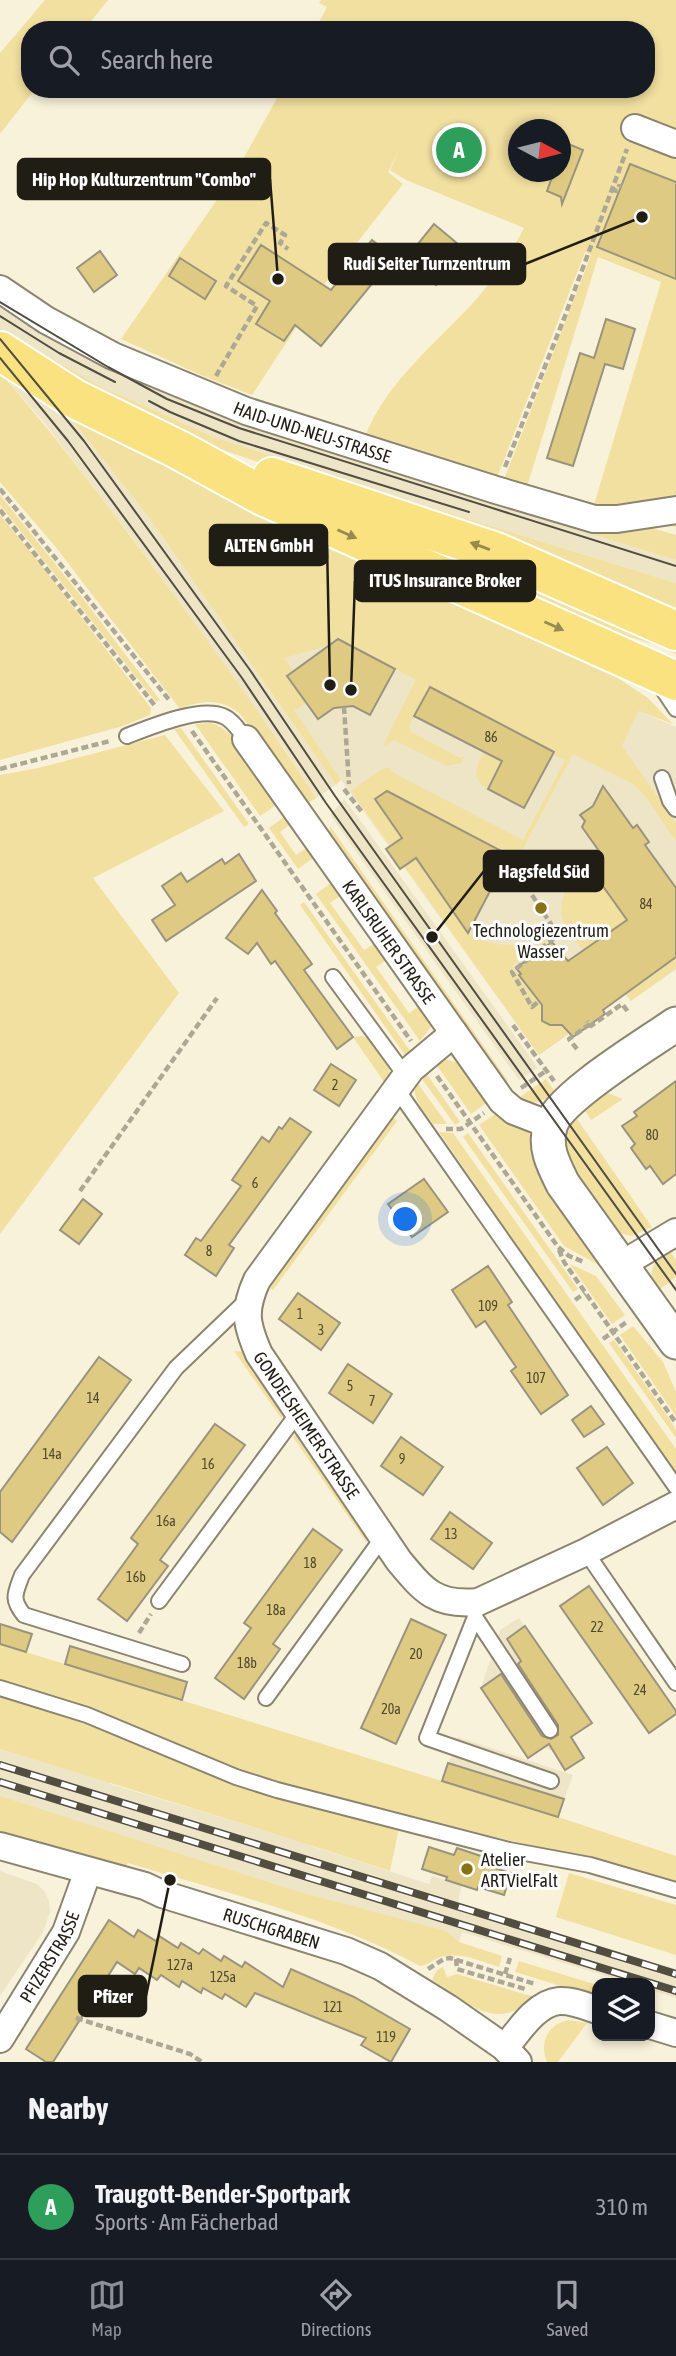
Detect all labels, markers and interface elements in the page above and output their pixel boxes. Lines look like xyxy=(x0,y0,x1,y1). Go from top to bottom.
search box xyxy=(21,21,655,98)
icon: search xyxy=(45,41,83,79)
text: Search here xyxy=(101,45,213,75)
north arrow xyxy=(508,119,571,182)
pin: A xyxy=(436,124,482,176)
callout: Hip Hop Kulturzentrum "Combo" xyxy=(18,159,270,199)
text: Hip Hop Kulturzentrum "Combo" xyxy=(32,168,256,190)
callout: Rudi Seiter Turnzentrum xyxy=(329,244,525,284)
text: Rudi Seiter Turnzentrum xyxy=(343,252,511,274)
street label: HAID-UND-NEU-STRASSE xyxy=(231,397,394,467)
callout: ALTEN GmbH xyxy=(210,525,327,565)
one-way arrow xyxy=(337,529,358,540)
text: ALTEN GmbH xyxy=(224,534,314,556)
one-way arrow xyxy=(469,540,490,551)
callout: ITUS Insurance Broker xyxy=(355,561,535,601)
text: ITUS Insurance Broker xyxy=(369,569,521,591)
one-way arrow xyxy=(543,621,564,632)
house number: 86 xyxy=(484,729,498,745)
callout: Hagsfeld Süd xyxy=(484,851,603,891)
text: Hagsfeld Süd xyxy=(498,860,590,882)
street label: KARLSRUHER STRASSE xyxy=(338,876,440,1008)
house number: 84 xyxy=(639,896,653,912)
marker: Technologiezentrum Wasser xyxy=(533,900,549,916)
place label: Technologiezentrum Wasser xyxy=(473,920,609,962)
house number: 2 xyxy=(332,1077,338,1093)
house number: 80 xyxy=(645,1127,659,1143)
house number: 6 xyxy=(252,1175,259,1191)
your location xyxy=(388,1202,422,1236)
house number: 8 xyxy=(206,1243,213,1259)
house number: 109 xyxy=(478,1298,498,1314)
house number: 1 xyxy=(297,1306,303,1322)
house number: 3 xyxy=(318,1322,324,1338)
street label: GONDELSHEIMER STRASSE xyxy=(250,1347,364,1503)
house number: 107 xyxy=(526,1370,546,1386)
house number: 5 xyxy=(347,1378,353,1394)
house number: 14 xyxy=(86,1390,100,1406)
house number: 7 xyxy=(369,1393,375,1409)
house number: 14a xyxy=(42,1446,62,1462)
house number: 9 xyxy=(399,1451,405,1467)
house number: 16 xyxy=(201,1456,215,1472)
house number: 16a xyxy=(156,1513,176,1529)
house number: 13 xyxy=(444,1526,458,1542)
house number: 18 xyxy=(303,1555,317,1571)
house number: 16b xyxy=(126,1569,146,1585)
house number: 18a xyxy=(266,1602,286,1618)
house number: 22 xyxy=(590,1619,604,1635)
house number: 20 xyxy=(409,1646,423,1662)
house number: 18b xyxy=(237,1655,257,1671)
house number: 24 xyxy=(633,1682,647,1698)
house number: 20a xyxy=(381,1701,401,1717)
place label: Atelier ARTVielFalt xyxy=(481,1849,558,1891)
marker: Atelier ARTVielFalt xyxy=(459,1861,475,1877)
street label: RUSCHGRABEN xyxy=(221,1903,323,1953)
street label: PFIZERSTRASSE xyxy=(15,1908,83,2006)
house number: 127a xyxy=(167,1957,193,1973)
house number: 125a xyxy=(210,1969,236,1985)
callout: Pfizer xyxy=(79,1976,146,2016)
map controls xyxy=(592,1978,655,2041)
button: layers xyxy=(592,1978,655,2041)
text: Pfizer xyxy=(93,1985,133,2007)
house number: 121 xyxy=(323,1999,343,2015)
house number: 119 xyxy=(376,2029,396,2045)
text: Nearby xyxy=(28,2091,108,2125)
text: Traugott-Bender-Sportpark xyxy=(95,2179,350,2209)
text: A xyxy=(45,2194,57,2220)
text: 310 m xyxy=(596,2194,648,2220)
text: Sports · Am Fächerbad xyxy=(95,2209,279,2235)
tab: Map xyxy=(88,2276,126,2340)
tab: Directions xyxy=(301,2276,371,2340)
tab: Saved xyxy=(546,2276,588,2340)

